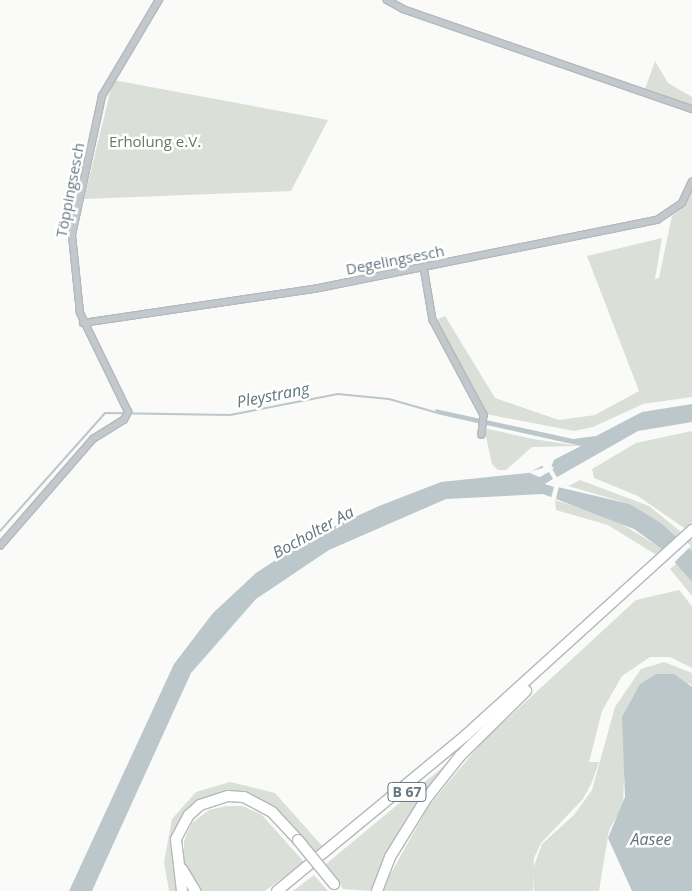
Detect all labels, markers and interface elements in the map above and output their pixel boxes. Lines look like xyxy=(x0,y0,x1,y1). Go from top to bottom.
park label: Erholung e.V. xyxy=(109,133,201,151)
street label: Töppingsesch xyxy=(52,141,88,239)
street label: Degelingsesch xyxy=(344,242,446,278)
water label: Pleystrang xyxy=(235,379,311,411)
water label: Bocholter Aa xyxy=(269,502,357,562)
road number: B 67 xyxy=(387,780,427,804)
water label: Aasee xyxy=(631,829,671,849)

